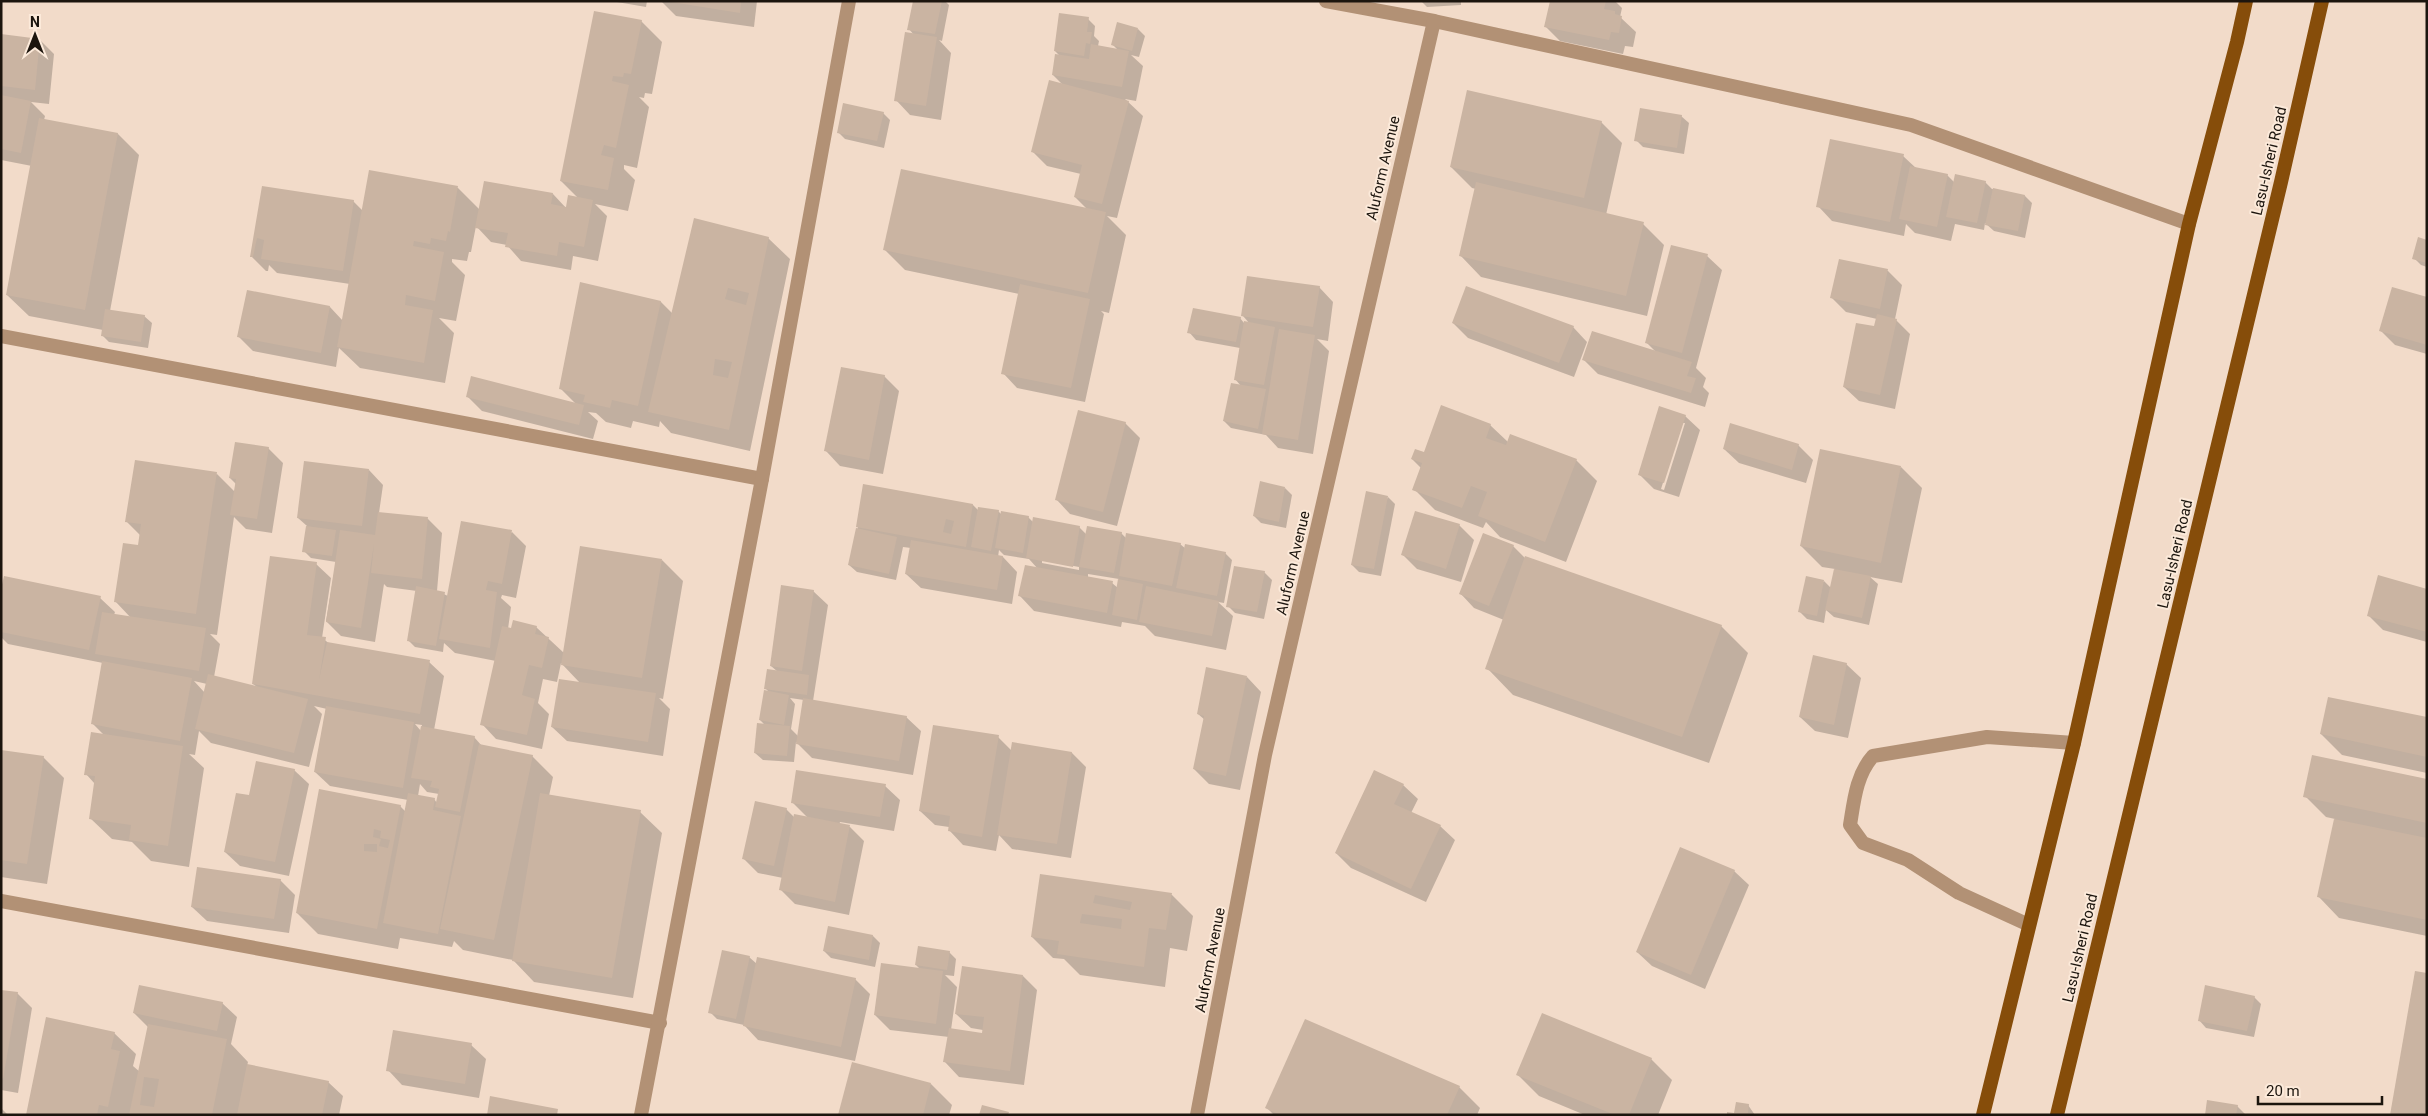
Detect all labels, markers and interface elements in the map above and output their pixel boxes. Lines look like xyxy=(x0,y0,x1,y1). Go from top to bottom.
north arrow xyxy=(10,10,60,60)
text: N xyxy=(30,14,40,30)
street label: Lasu-Isheri Road xyxy=(2248,105,2290,217)
street label: Aluform Avenue xyxy=(1362,114,1404,222)
street label: Lasu-Isheri Road xyxy=(2154,498,2196,610)
street label: Aluform Avenue xyxy=(1272,509,1314,617)
street label: Lasu-Isheri Road xyxy=(2059,892,2101,1004)
street label: Aluform Avenue xyxy=(1191,906,1229,1014)
scale bar xyxy=(2258,1074,2382,1106)
text: 20 m xyxy=(2266,1082,2300,1100)

